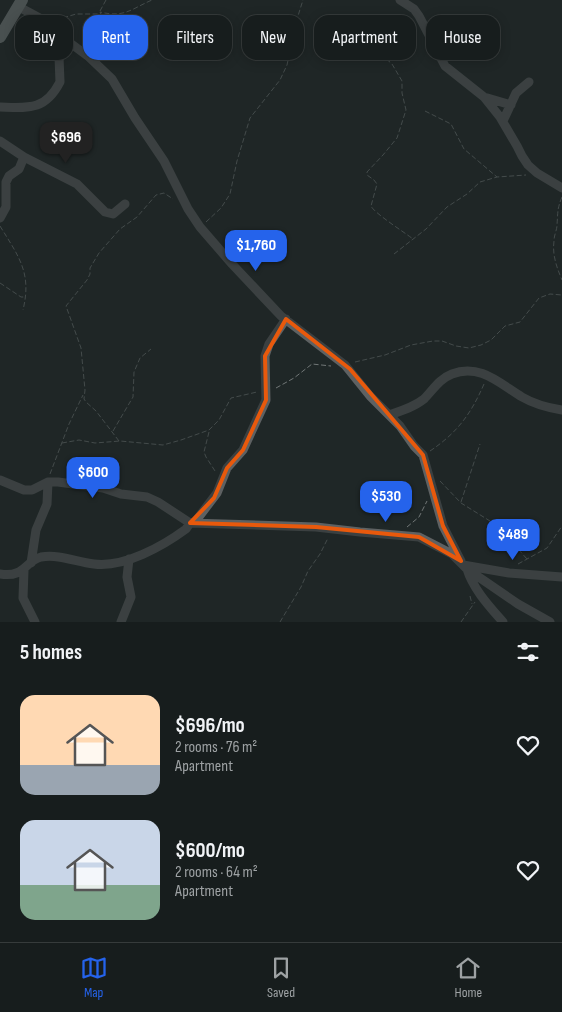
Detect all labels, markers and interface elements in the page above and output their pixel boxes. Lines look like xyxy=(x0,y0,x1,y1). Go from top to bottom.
chip: Buy xyxy=(15,15,73,60)
chip: Rent xyxy=(83,15,148,60)
chip: Filters xyxy=(158,15,232,60)
chip: New xyxy=(242,15,304,60)
chip: Apartment xyxy=(314,15,416,60)
chip: House xyxy=(426,15,500,60)
pin: $696 xyxy=(36,121,96,164)
text: $696 xyxy=(51,128,81,147)
pin: $1,760 xyxy=(215,230,297,272)
text: $1,760 xyxy=(236,236,276,255)
pin: $600 xyxy=(63,456,123,499)
text: $600 xyxy=(78,463,108,482)
pin: $530 xyxy=(356,480,416,523)
text: $530 xyxy=(371,487,401,506)
pin: $489 xyxy=(483,518,543,561)
text: $489 xyxy=(498,525,528,544)
icon: filters xyxy=(514,638,542,666)
text: 5 homes xyxy=(20,640,82,665)
text: $696/mo xyxy=(175,713,245,738)
icon: home xyxy=(60,715,120,775)
icon: heart xyxy=(514,731,542,759)
text: 2 rooms · 76 m² xyxy=(175,738,257,757)
text: Apartment xyxy=(175,757,233,776)
text: $600/mo xyxy=(175,838,245,863)
icon: home xyxy=(60,840,120,900)
icon: heart xyxy=(514,856,542,884)
text: 2 rooms · 64 m² xyxy=(175,863,258,882)
text: Apartment xyxy=(175,882,233,901)
tab: Map xyxy=(80,954,108,1001)
tab: Saved xyxy=(267,954,295,1001)
tab: Home xyxy=(454,954,482,1001)

